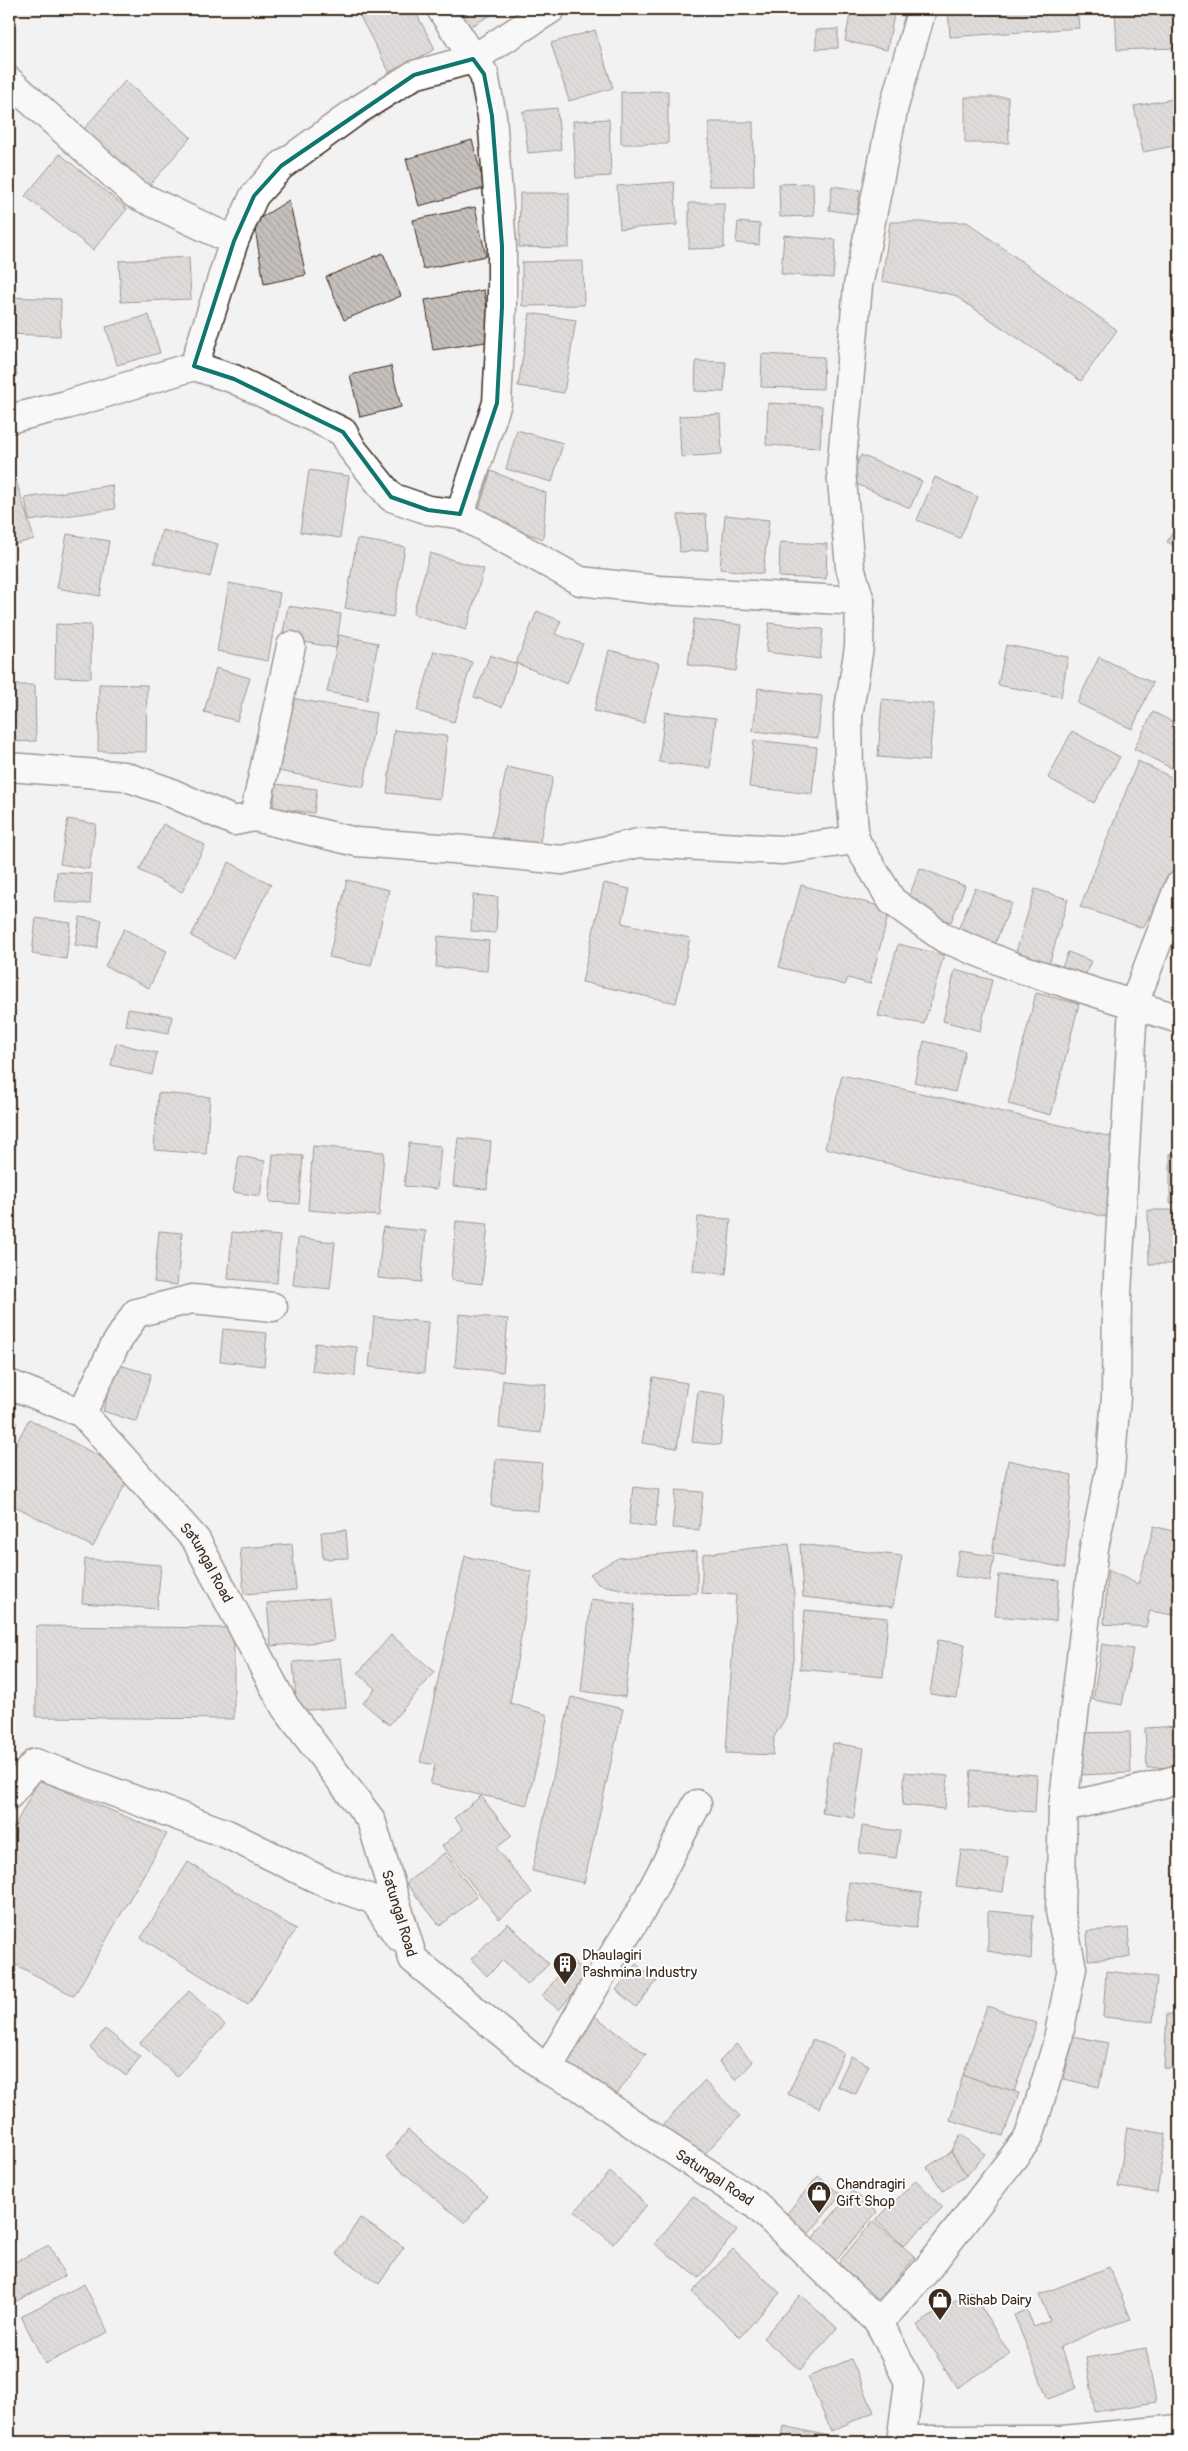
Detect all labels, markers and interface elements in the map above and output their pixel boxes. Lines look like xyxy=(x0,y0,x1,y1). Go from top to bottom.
street label: Satungal Road xyxy=(175,1519,237,1606)
street label: Satungal Road xyxy=(377,1868,421,1959)
place label: Dhaulagiri Pashmina Industry xyxy=(582,1946,698,1982)
building icon: Dhaulagiri Pashmina Industry xyxy=(552,1951,578,1985)
street label: Satungal Road xyxy=(672,2145,757,2210)
place label: Chandragiri Gift Shop xyxy=(836,2175,906,2211)
shop icon: Chandragiri Gift Shop xyxy=(806,2180,832,2214)
shop icon: Rishab Dairy xyxy=(927,2287,953,2321)
place label: Rishab Dairy xyxy=(958,2291,1032,2310)

